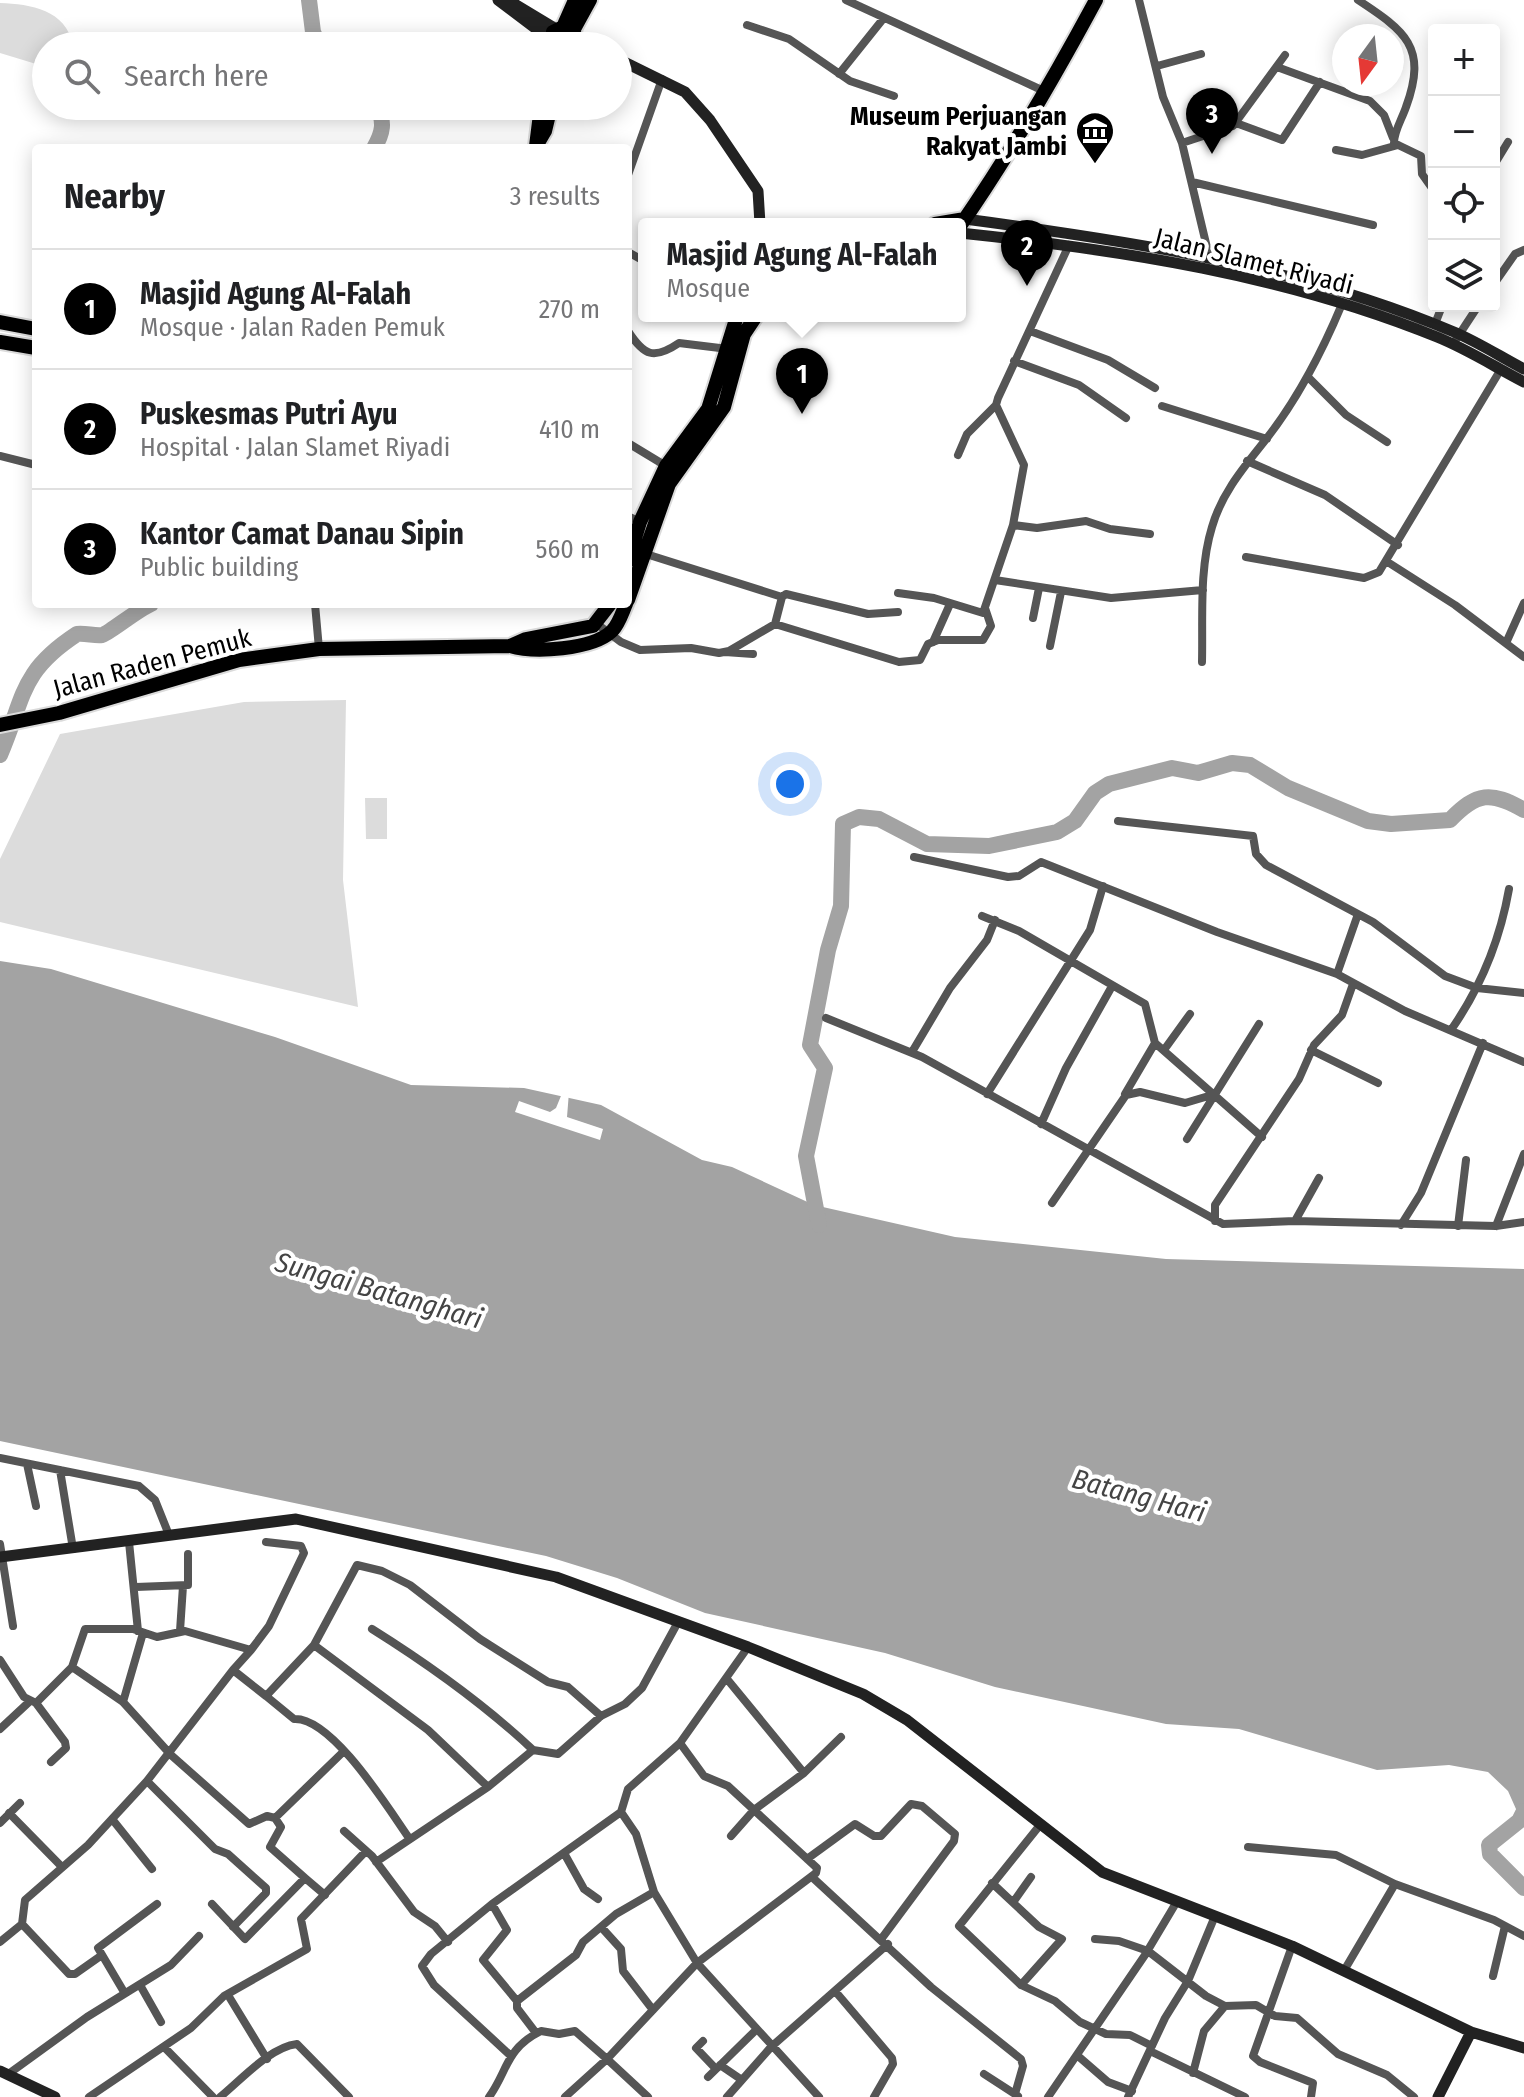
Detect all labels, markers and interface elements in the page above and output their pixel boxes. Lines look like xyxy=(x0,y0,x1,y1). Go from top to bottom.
north arrow xyxy=(1332,24,1404,96)
map controls xyxy=(1428,24,1500,312)
button: + xyxy=(1428,24,1500,96)
search box xyxy=(32,32,632,120)
icon: search xyxy=(60,54,104,98)
text: Search here xyxy=(124,58,269,94)
pin: 3 xyxy=(1186,88,1238,154)
button: − xyxy=(1428,96,1500,168)
place label: Museum Perjuangan Rakyat Jambi xyxy=(850,101,1067,162)
museum icon: Museum Perjuangan Rakyat Jambi xyxy=(1074,110,1116,165)
button: locate xyxy=(1428,168,1500,240)
text: Nearby xyxy=(64,176,165,217)
text: 3 results xyxy=(510,181,600,212)
popup xyxy=(638,218,966,322)
pin: 2 xyxy=(1001,220,1053,286)
street label: Jalan Slamet Riyadi xyxy=(1151,222,1357,301)
text: Masjid Agung Al-Falah xyxy=(666,237,938,273)
button: layers xyxy=(1428,240,1500,312)
text: Mosque xyxy=(666,273,750,304)
text: Masjid Agung Al-Falah xyxy=(140,276,411,312)
text: 1 xyxy=(85,294,96,325)
text: 270 m xyxy=(539,294,600,325)
text: Mosque · Jalan Raden Pemuk xyxy=(140,312,445,343)
pin: 1 xyxy=(776,348,828,414)
text: Puskesmas Putri Ayu xyxy=(140,396,398,432)
text: 2 xyxy=(84,414,96,445)
text: 410 m xyxy=(539,414,600,445)
text: Hospital · Jalan Slamet Riyadi xyxy=(140,432,450,463)
text: Kantor Camat Danau Sipin xyxy=(140,516,464,552)
text: 3 xyxy=(84,534,96,565)
text: 560 m xyxy=(536,534,600,565)
text: Public building xyxy=(140,552,298,583)
street label: Jalan Raden Pemuk xyxy=(50,622,255,705)
your location xyxy=(770,764,810,804)
water label: Sungai Batanghari xyxy=(271,1245,486,1336)
water label: Batang Hari xyxy=(1068,1462,1209,1529)

